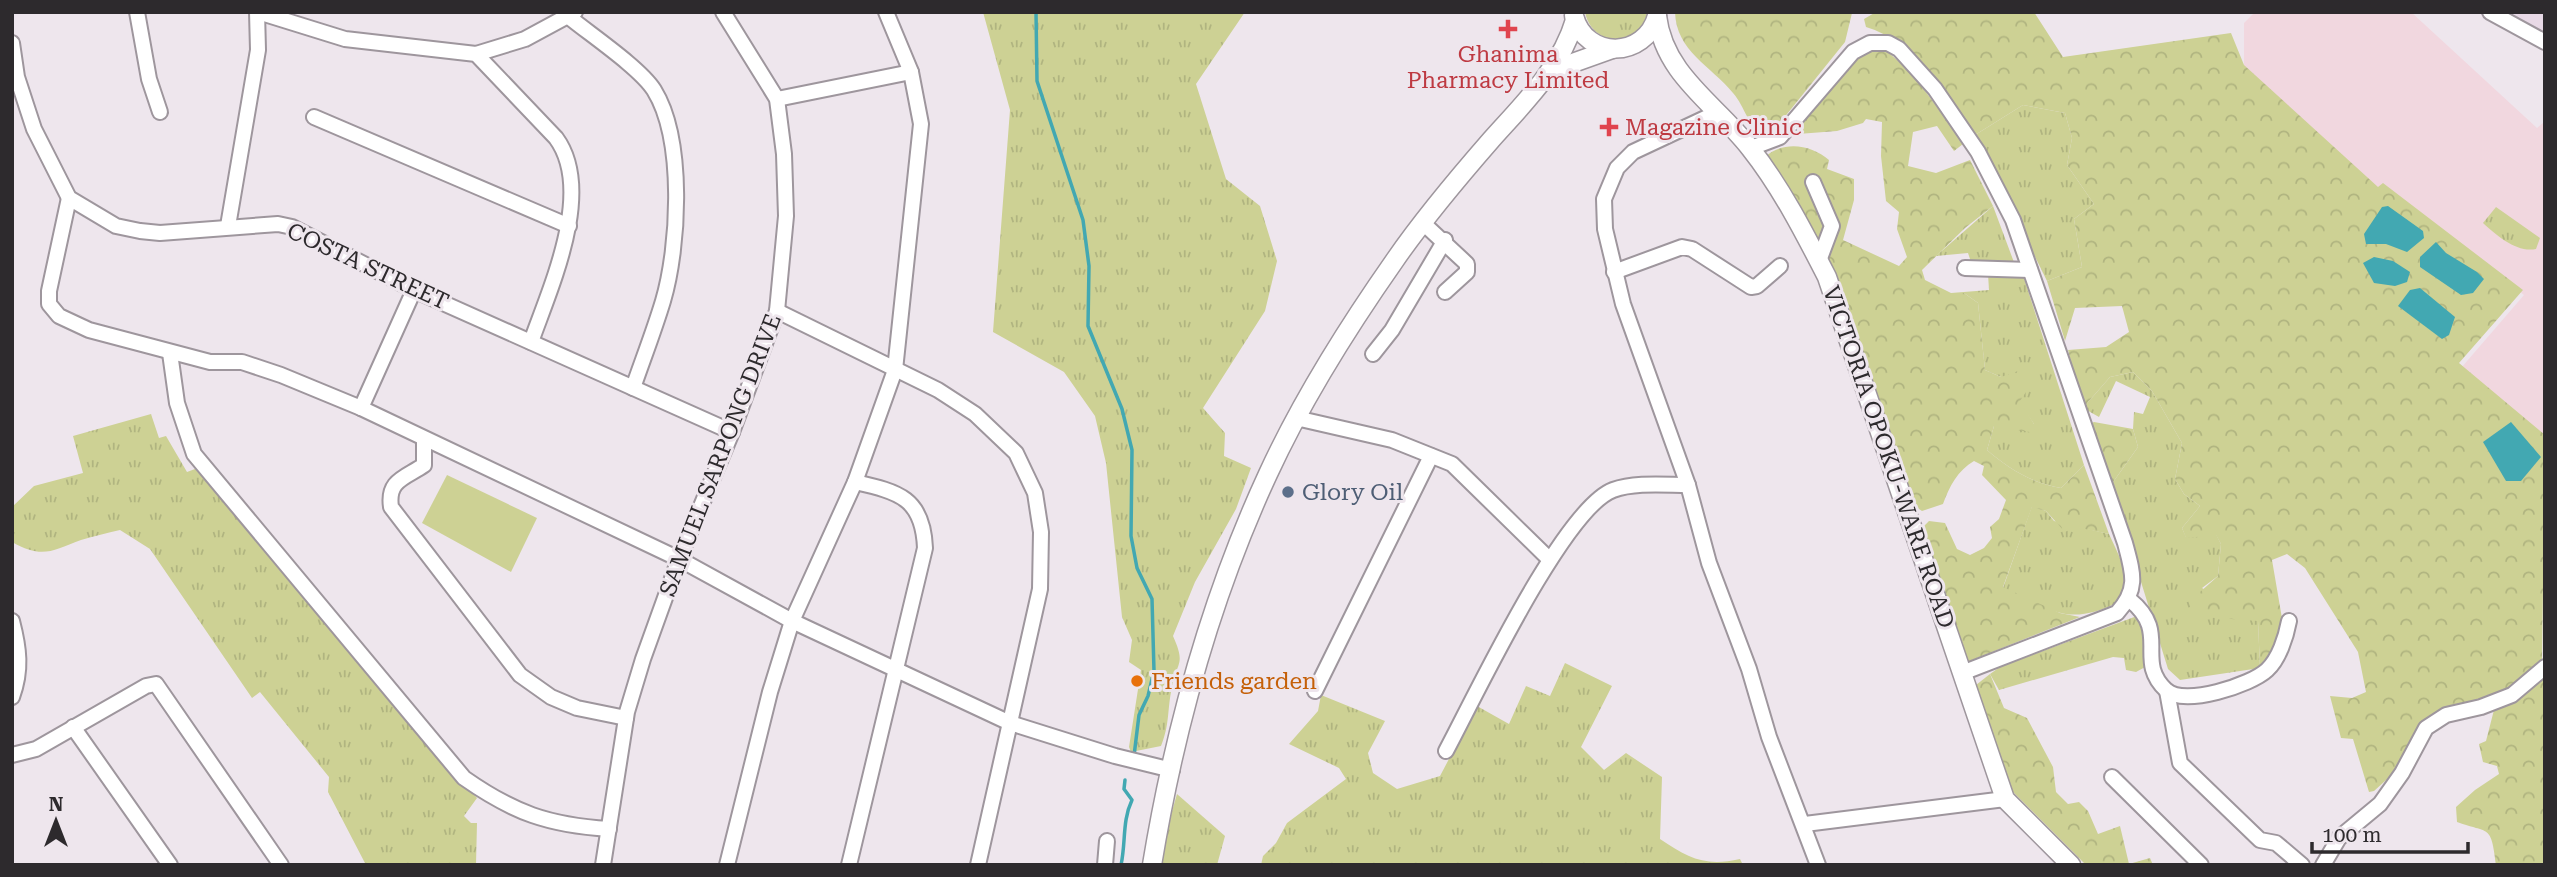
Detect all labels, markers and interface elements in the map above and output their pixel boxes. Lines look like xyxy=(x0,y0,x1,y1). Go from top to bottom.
marker: Ghanima Pharmacy Limited xyxy=(1500,21,1516,37)
place label: Ghanima Pharmacy Limited xyxy=(1407,41,1610,94)
place label: Magazine Clinic xyxy=(1625,114,1802,141)
marker: Magazine Clinic xyxy=(1599,117,1619,137)
street label: COSTA STREET xyxy=(283,217,453,316)
street label: VICTORIA OPOKU-WARE ROAD xyxy=(1817,283,1960,632)
street label: SAMUEL SARPONG DRIVE xyxy=(654,310,787,600)
place label: Glory Oil xyxy=(1302,479,1403,506)
marker: Glory Oil xyxy=(1280,484,1296,500)
place label: Friends garden xyxy=(1151,668,1317,695)
marker: Friends garden xyxy=(1129,673,1145,689)
north arrow xyxy=(21,786,91,856)
text: N xyxy=(49,793,64,816)
scale bar xyxy=(2312,810,2468,854)
text: 100 m xyxy=(2322,823,2382,847)

